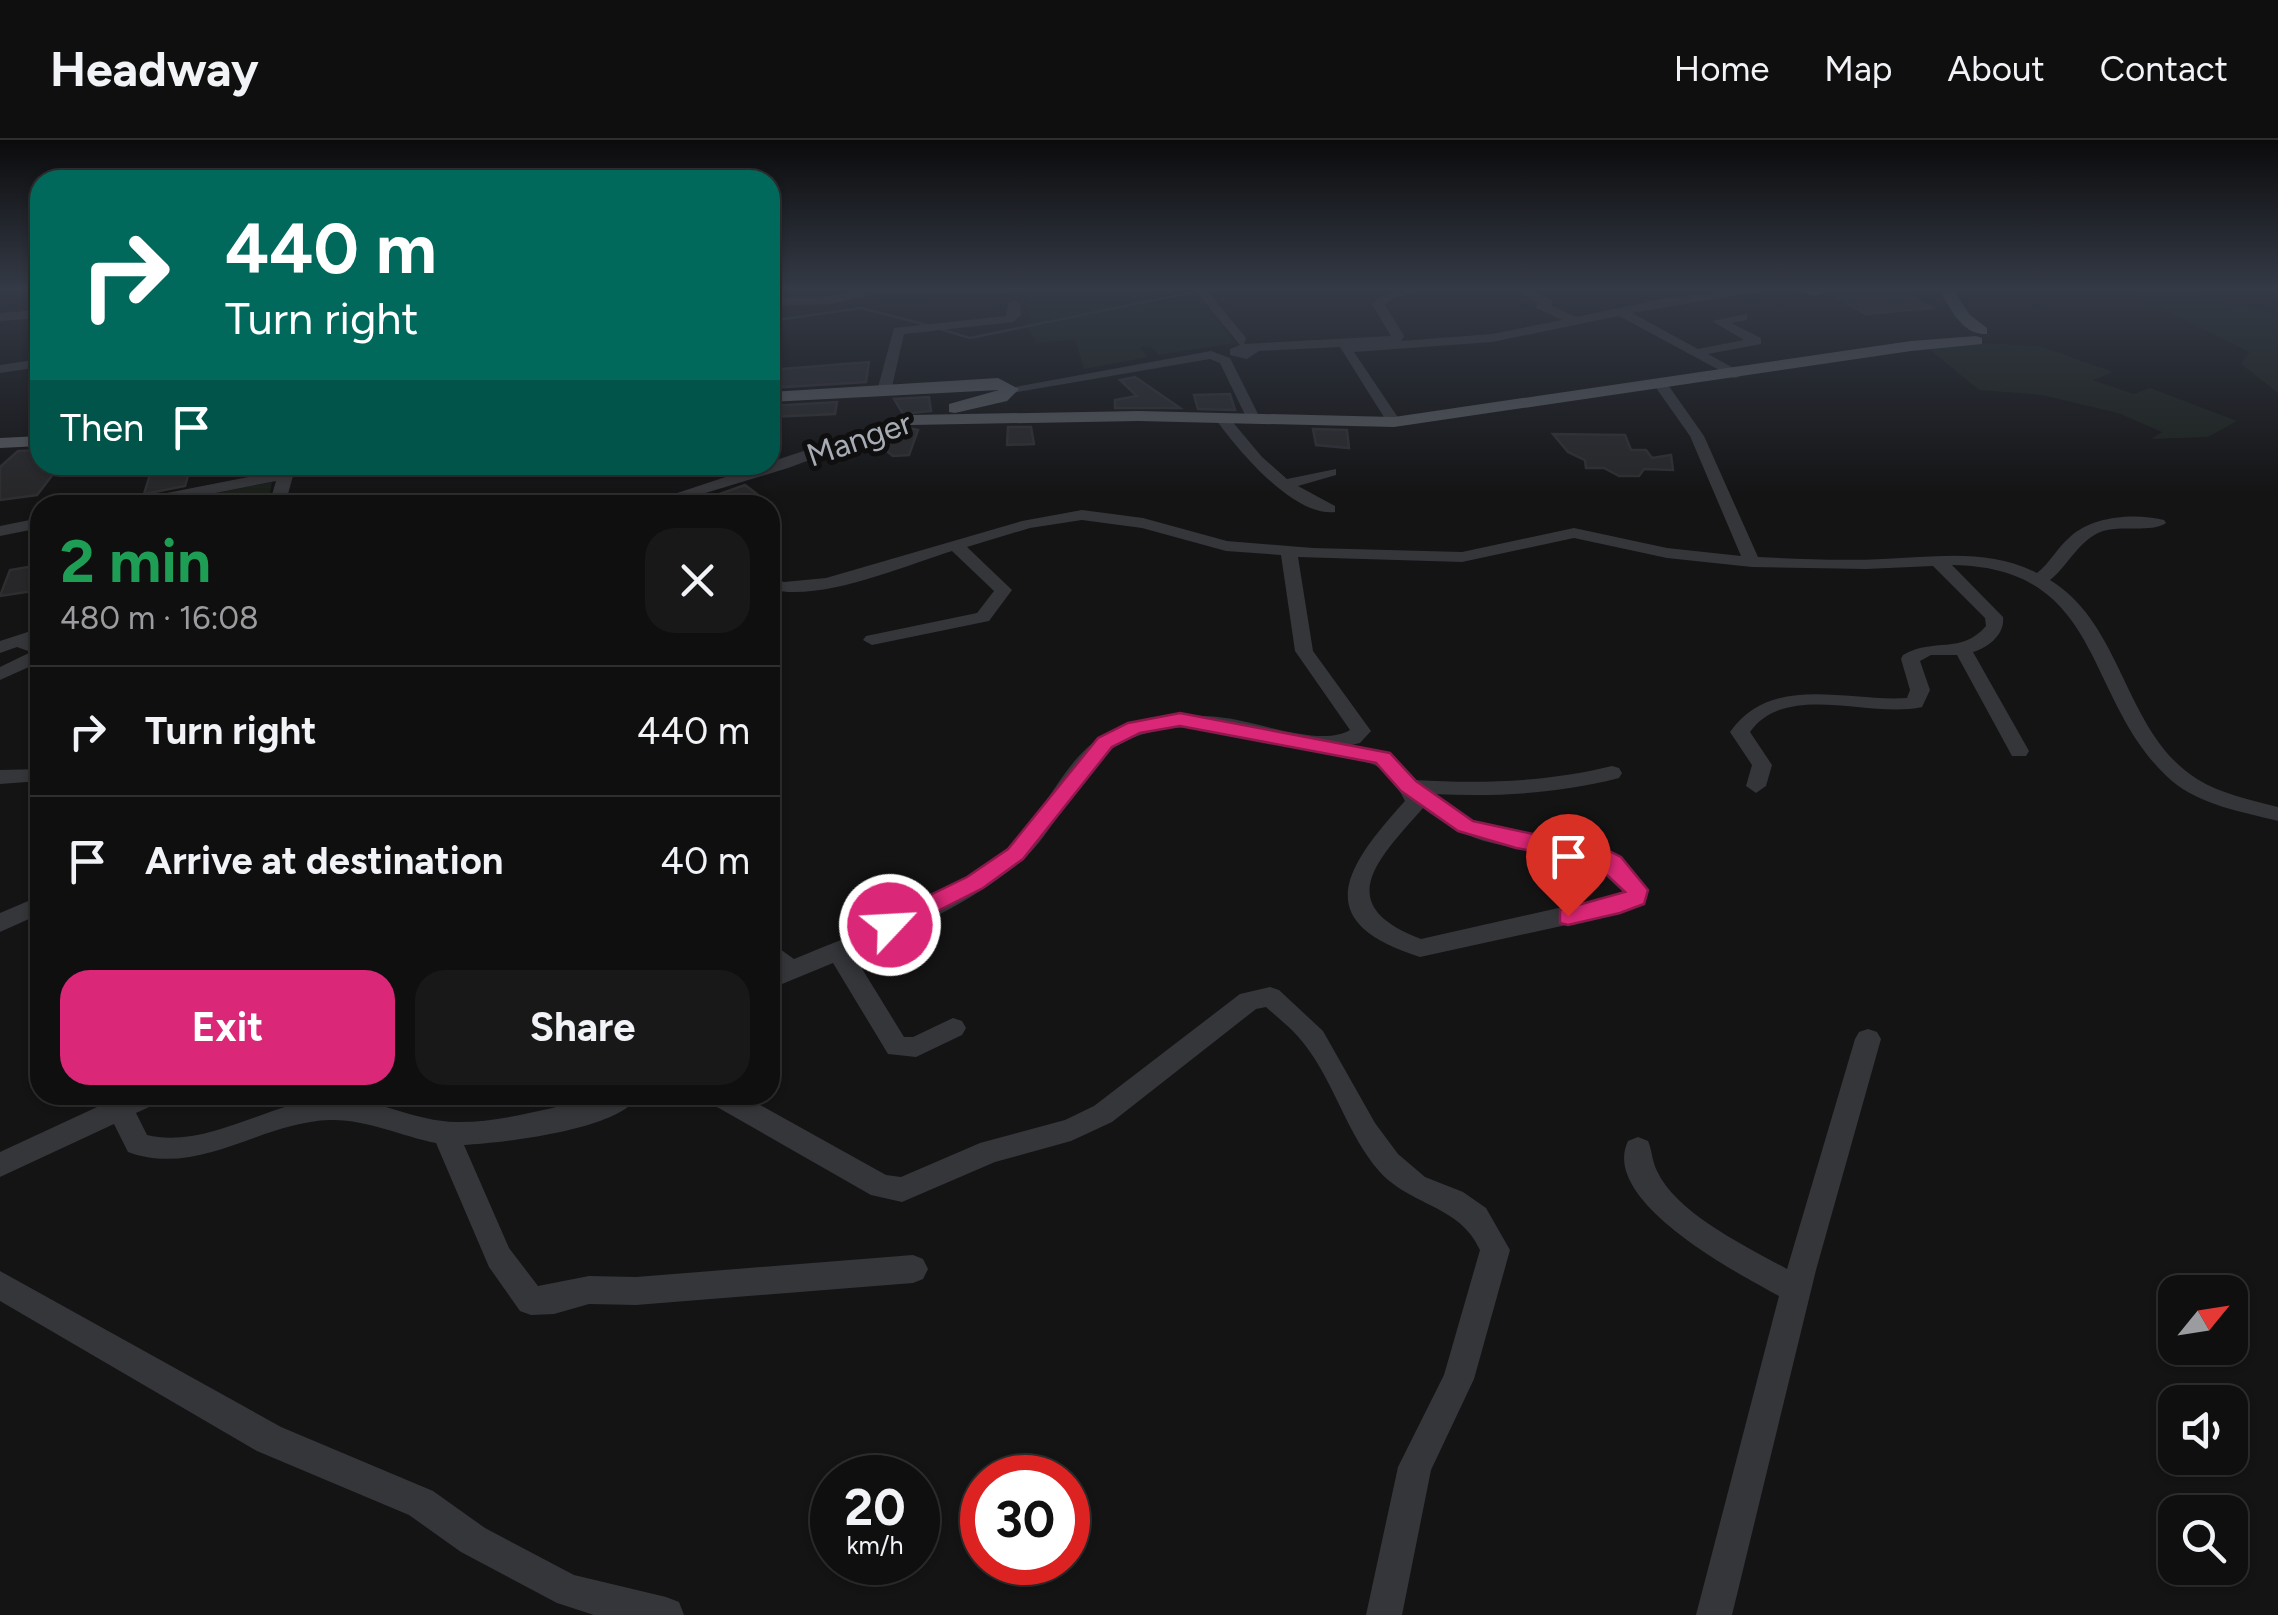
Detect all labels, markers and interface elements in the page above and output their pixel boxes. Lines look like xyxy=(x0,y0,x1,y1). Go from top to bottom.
text: Headway xyxy=(50,40,259,98)
text: Home xyxy=(1674,48,1769,90)
text: Map xyxy=(1824,48,1893,90)
text: About xyxy=(1948,48,2045,90)
text: Contact xyxy=(2100,48,2228,90)
text: 440 m xyxy=(225,206,437,291)
icon: right xyxy=(60,210,190,340)
text: Turn right xyxy=(225,291,418,345)
icon: arrive xyxy=(164,400,219,455)
street label: Manger xyxy=(802,403,917,475)
text: Then xyxy=(60,405,144,451)
text: 2 min xyxy=(60,525,211,597)
button: close xyxy=(645,528,750,633)
text: 480 m · 16:08 xyxy=(60,599,259,637)
icon: right xyxy=(60,704,115,759)
text: Turn right xyxy=(145,708,317,754)
text: 440 m xyxy=(637,708,750,754)
pin xyxy=(1526,814,1611,917)
icon: arrive xyxy=(1541,829,1596,884)
icon: arrive xyxy=(60,834,115,889)
text: Arrive at destination xyxy=(145,838,503,884)
text: 40 m xyxy=(660,838,750,884)
position arrow xyxy=(838,873,942,977)
button: Exit xyxy=(60,970,395,1085)
button: Share xyxy=(415,970,750,1085)
north arrow xyxy=(2158,1275,2248,1365)
map controls xyxy=(2158,1275,2248,1585)
button: sound xyxy=(2158,1385,2248,1475)
speed limit sign: 30 xyxy=(960,1455,1090,1585)
text: 20 xyxy=(844,1477,906,1538)
button: search xyxy=(2158,1495,2248,1585)
text: km/h xyxy=(846,1530,904,1560)

